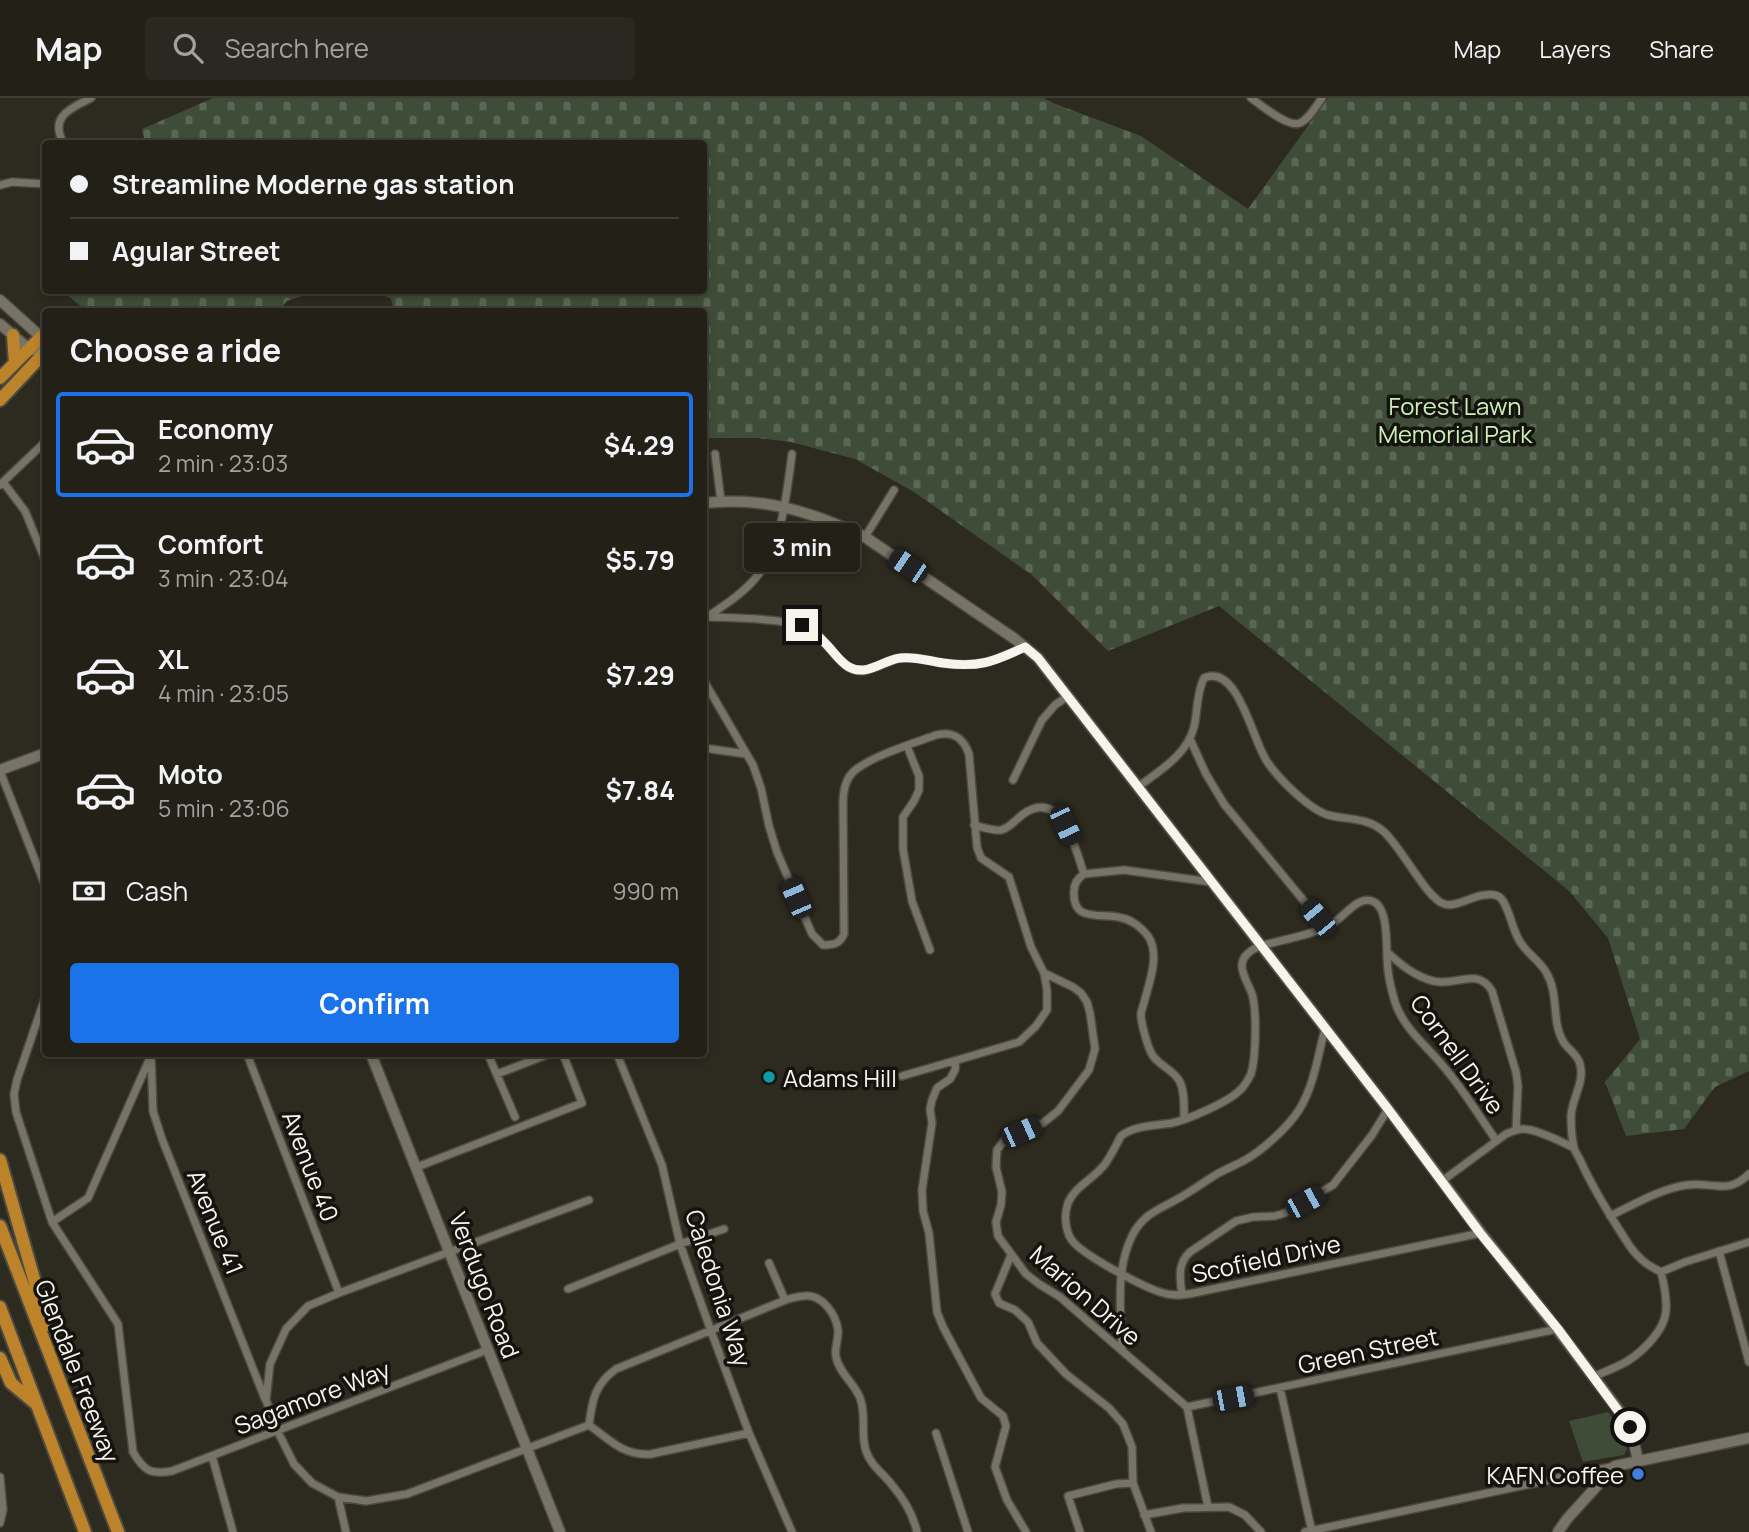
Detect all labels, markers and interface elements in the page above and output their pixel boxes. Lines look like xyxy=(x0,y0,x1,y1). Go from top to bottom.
search box xyxy=(145,17,635,80)
text: Map xyxy=(35,26,103,71)
icon: search xyxy=(169,29,207,67)
text: Search here xyxy=(225,30,369,66)
text: Map xyxy=(1454,32,1501,65)
text: Layers xyxy=(1539,32,1611,65)
text: Share xyxy=(1649,32,1714,65)
text: Streamline Moderne gas station xyxy=(112,166,514,202)
text: Agular Street xyxy=(112,233,281,269)
text: Choose a ride xyxy=(70,328,281,372)
park label: Forest Lawn Memorial Park xyxy=(1378,389,1533,450)
text: Economy xyxy=(158,411,273,447)
icon: car xyxy=(74,413,137,476)
text: $4.29 xyxy=(604,427,675,463)
text: 2 min · 23:03 xyxy=(158,447,288,479)
callout: 3 min xyxy=(744,524,860,573)
text: Comfort xyxy=(158,526,264,562)
icon: car xyxy=(74,528,137,591)
text: 3 min xyxy=(772,531,832,563)
text: $5.79 xyxy=(606,542,675,578)
car xyxy=(885,546,932,586)
text: 3 min · 23:04 xyxy=(158,562,289,594)
route end xyxy=(786,609,818,641)
text: XL xyxy=(158,641,189,677)
icon: car xyxy=(74,643,137,706)
text: $7.29 xyxy=(606,657,675,693)
text: 4 min · 23:05 xyxy=(158,677,289,709)
text: Moto xyxy=(158,756,223,792)
icon: car xyxy=(74,758,137,821)
text: $7.84 xyxy=(606,772,675,808)
text: 5 min · 23:06 xyxy=(158,792,290,824)
car xyxy=(1047,802,1084,848)
icon: cash xyxy=(70,872,108,910)
text: Cash xyxy=(126,873,188,909)
text: 990 m xyxy=(612,875,679,907)
car xyxy=(779,875,814,921)
car xyxy=(1297,895,1340,941)
button: Confirm xyxy=(70,963,679,1043)
street label: Cornell Drive xyxy=(1403,988,1513,1120)
place label: Adams Hill xyxy=(783,1061,897,1094)
marker: Adams Hill xyxy=(761,1069,777,1085)
street label: Avenue 40 xyxy=(275,1106,347,1226)
car xyxy=(998,1114,1045,1150)
street label: Avenue 41 xyxy=(180,1165,252,1279)
car xyxy=(1282,1183,1329,1221)
street label: Caledonia Way xyxy=(678,1205,760,1371)
street label: Verdugo Road xyxy=(442,1207,528,1363)
street label: Scofield Drive xyxy=(1189,1226,1343,1290)
street label: Marion Drive xyxy=(1023,1238,1149,1352)
street label: Glendale Freeway xyxy=(28,1275,128,1468)
street label: Green Street xyxy=(1295,1319,1441,1381)
street label: Sagamore Way xyxy=(230,1352,395,1442)
car xyxy=(1211,1384,1256,1412)
route start xyxy=(1614,1411,1646,1443)
place label: KAFN Coffee xyxy=(1486,1458,1624,1491)
marker: KAFN Coffee xyxy=(1630,1466,1646,1482)

